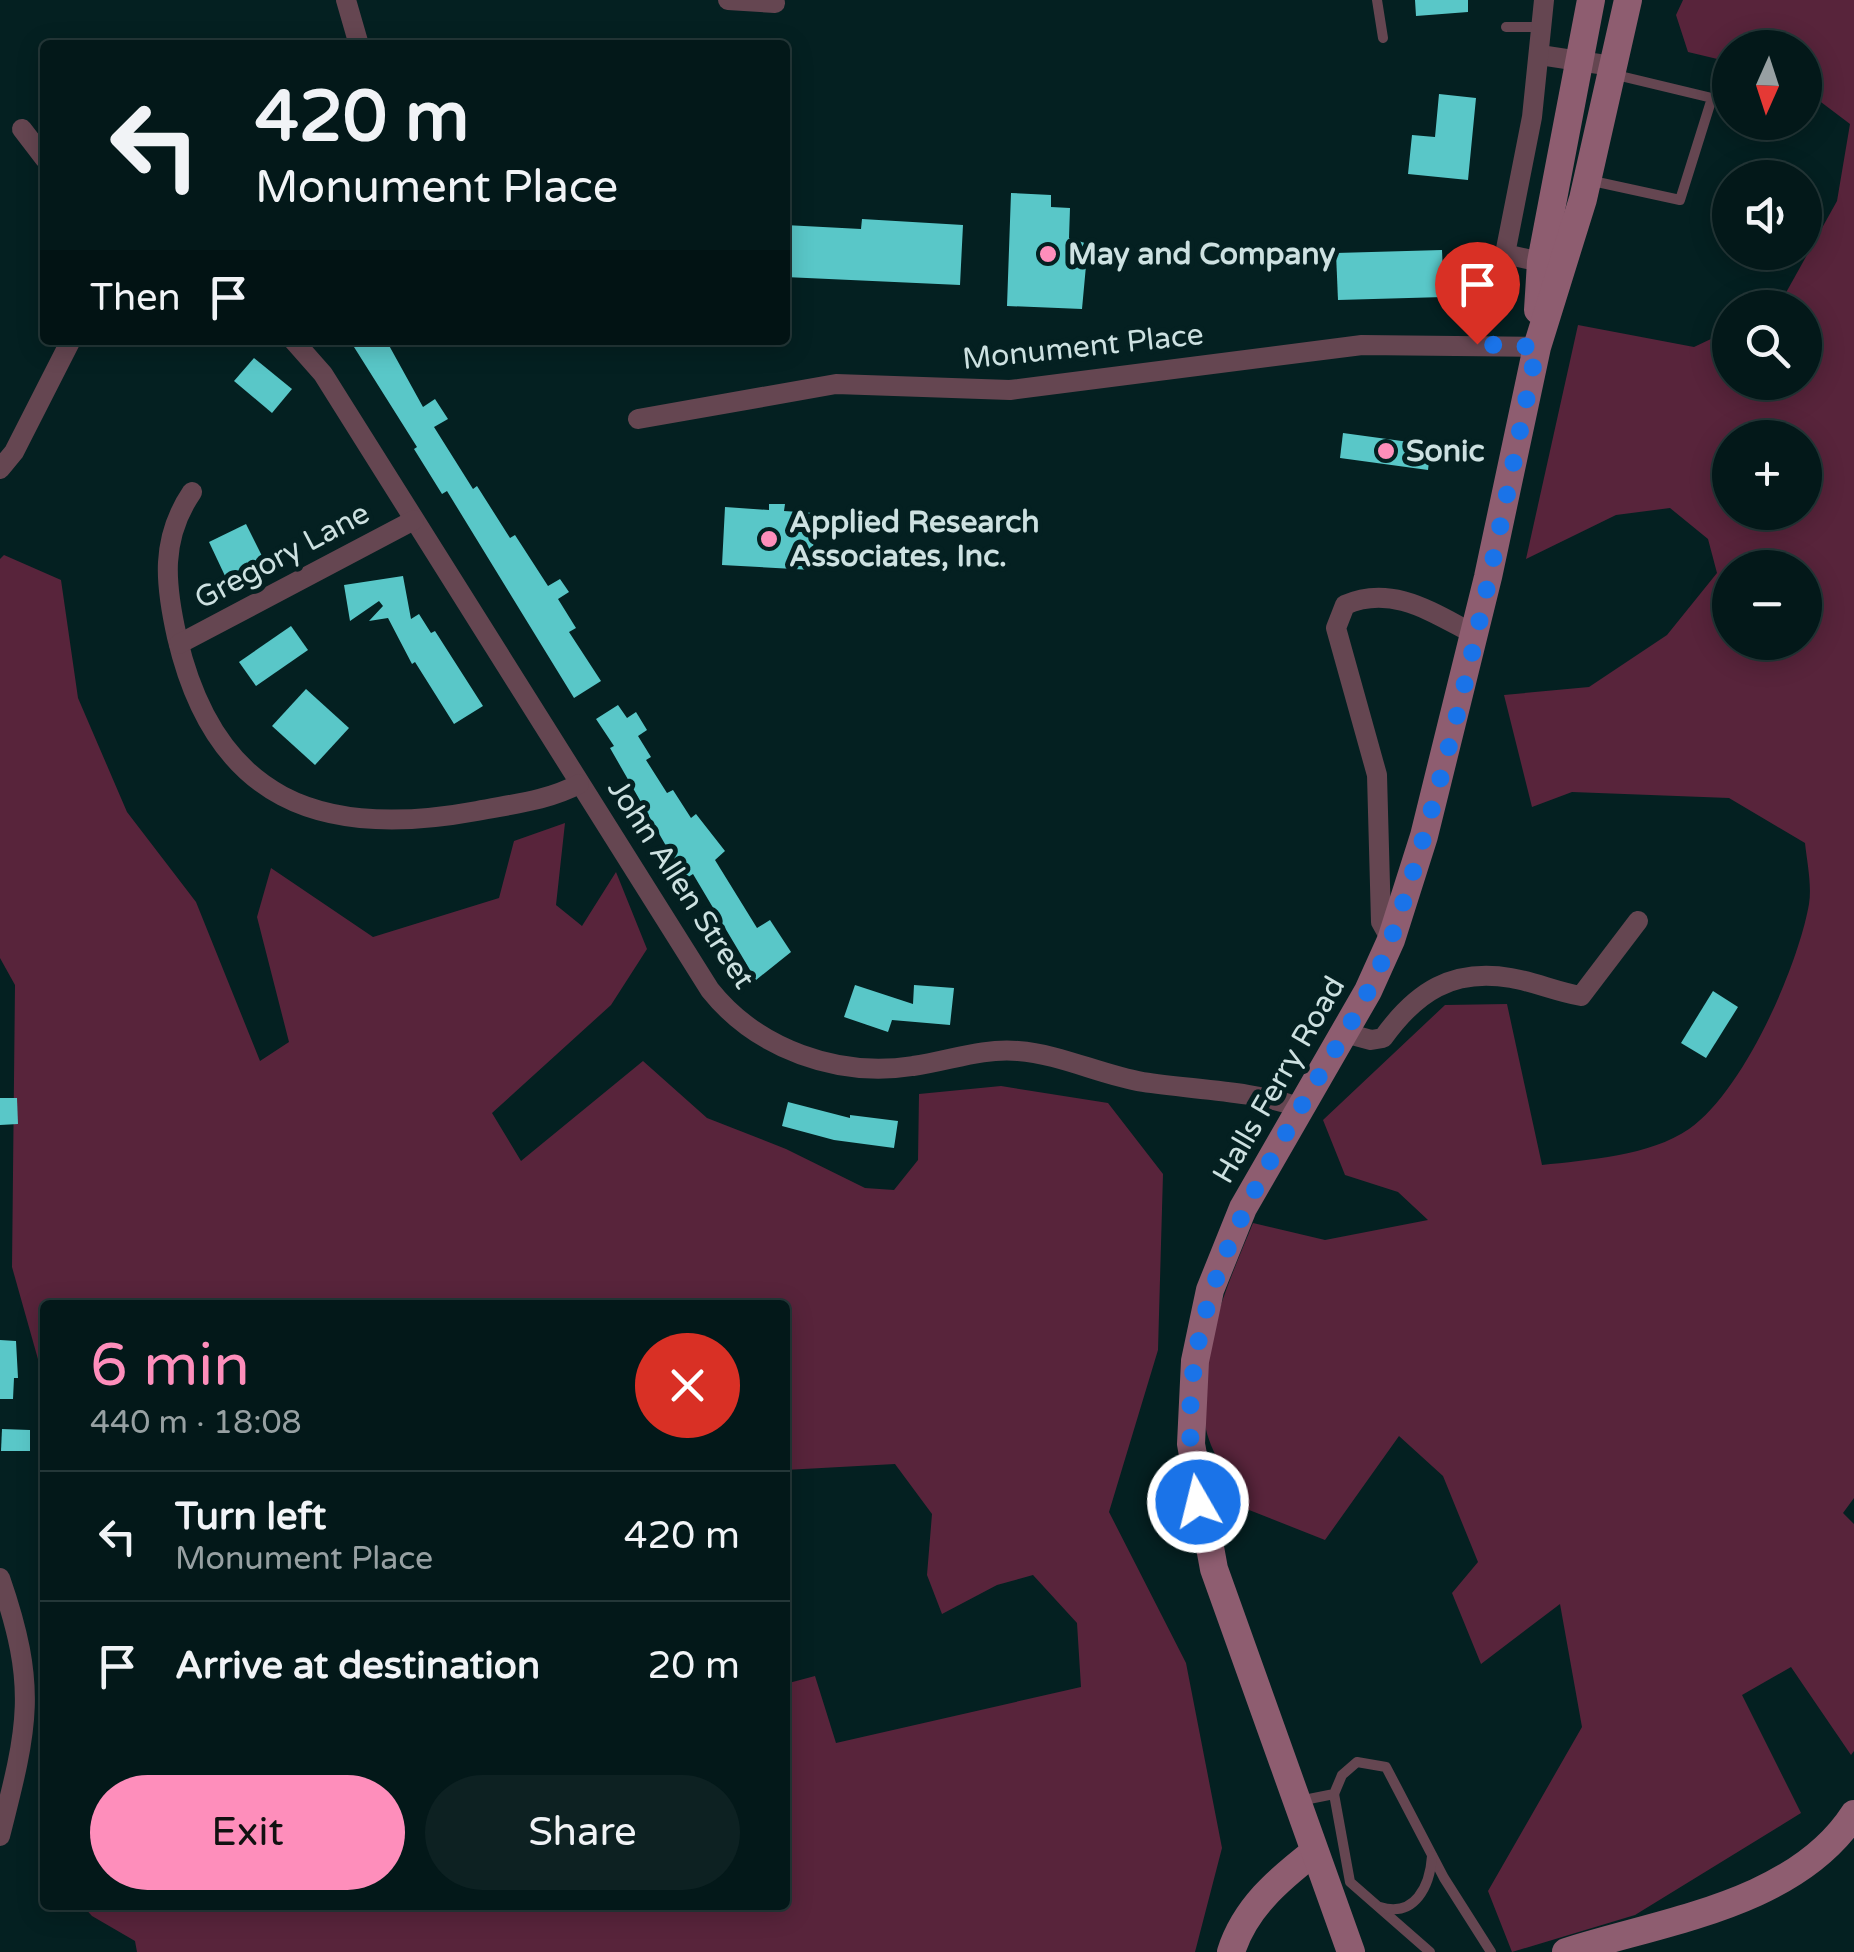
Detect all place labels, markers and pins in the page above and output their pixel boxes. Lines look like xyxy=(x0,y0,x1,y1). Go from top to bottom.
place label: May and Company xyxy=(1068,236,1335,273)
pin xyxy=(1435,242,1520,345)
marker: May and Company xyxy=(1037,243,1059,265)
place label: Sonic xyxy=(1406,433,1484,470)
marker: Sonic xyxy=(1375,440,1397,462)
place label: Applied Research Associates, Inc. xyxy=(789,504,1040,575)
marker: Applied Research Associates, Inc. xyxy=(758,528,780,550)

